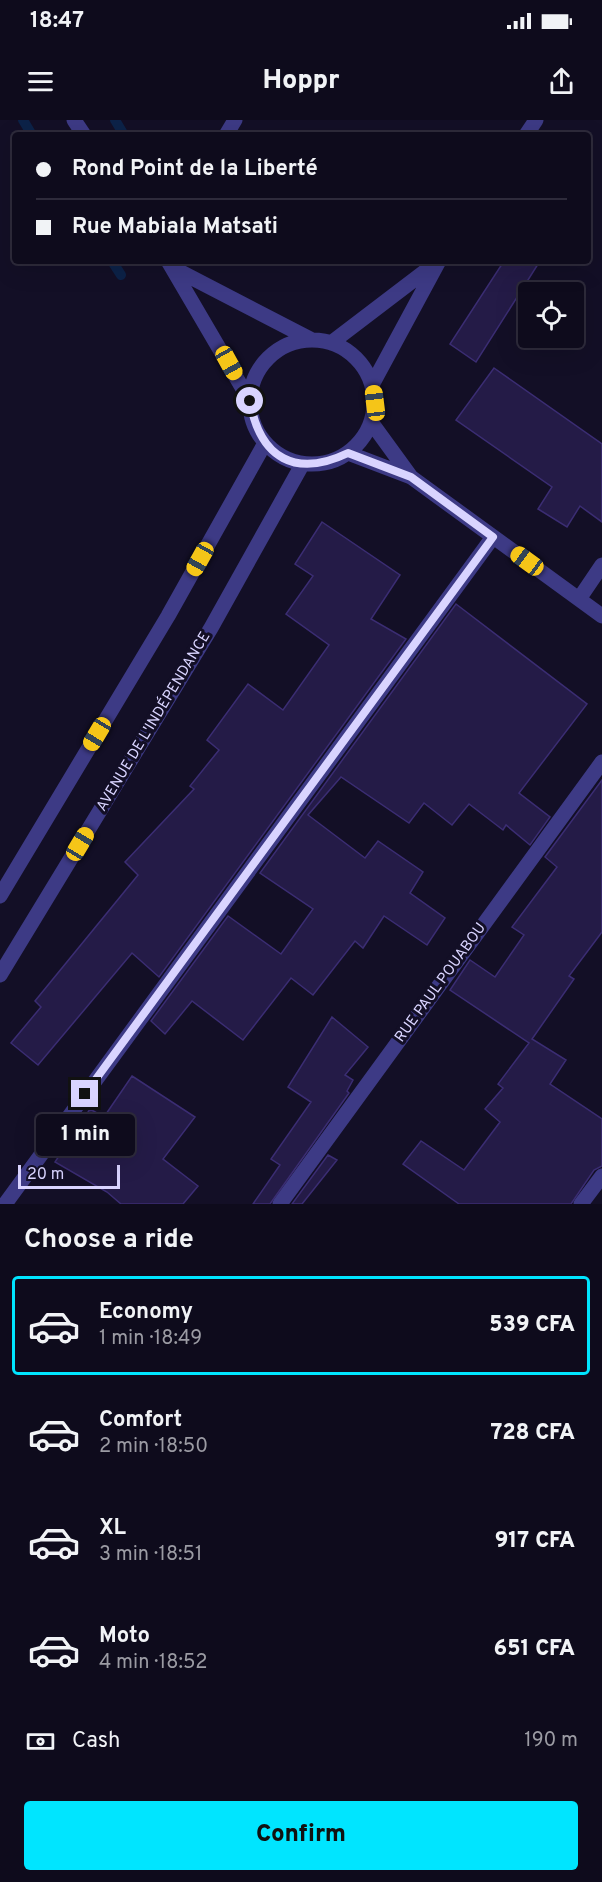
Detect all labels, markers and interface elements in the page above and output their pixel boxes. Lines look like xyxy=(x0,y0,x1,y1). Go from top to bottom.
text: 18:47 xyxy=(30,8,84,35)
text: Hoppr xyxy=(262,64,340,98)
icon: menu xyxy=(24,65,57,98)
icon: share xyxy=(545,65,578,98)
text: Rond Point de la Liberté xyxy=(72,156,318,183)
text: Rue Mabiala Matsati xyxy=(72,214,278,241)
map controls xyxy=(518,282,584,348)
button: locate xyxy=(518,282,584,348)
car xyxy=(212,343,246,383)
car xyxy=(364,384,386,422)
route start xyxy=(236,387,263,414)
car xyxy=(183,539,217,579)
car xyxy=(507,543,547,579)
street label: AVENUE DE L'INDÉPENDANCE xyxy=(92,628,215,815)
car xyxy=(80,714,114,754)
car xyxy=(63,824,97,864)
street label: RUE PAUL POUABOU xyxy=(391,919,491,1047)
route end xyxy=(71,1080,98,1107)
callout: 1 min xyxy=(36,1115,134,1157)
text: 1 min xyxy=(61,1122,110,1148)
scale bar xyxy=(18,1162,120,1190)
text: 20 m xyxy=(27,1165,64,1185)
text: Choose a ride xyxy=(24,1223,194,1257)
icon: car xyxy=(27,1299,81,1353)
text: Economy xyxy=(99,1299,193,1326)
text: 539 CFA xyxy=(489,1312,575,1339)
text: 1 min · 18:49 xyxy=(99,1326,202,1352)
icon: car xyxy=(27,1407,81,1461)
text: Comfort xyxy=(99,1407,182,1434)
text: 728 CFA xyxy=(491,1420,575,1447)
text: 2 min · 18:50 xyxy=(99,1434,208,1460)
icon: car xyxy=(27,1515,81,1569)
text: XL xyxy=(99,1515,126,1542)
text: 917 CFA xyxy=(495,1528,575,1555)
text: 3 min · 18:51 xyxy=(99,1542,202,1568)
icon: car xyxy=(27,1623,81,1677)
text: Moto xyxy=(99,1623,150,1650)
text: 651 CFA xyxy=(494,1636,575,1663)
text: 4 min · 18:52 xyxy=(99,1650,208,1676)
icon: cash xyxy=(24,1725,57,1758)
text: Cash xyxy=(72,1728,121,1755)
text: 190 m xyxy=(524,1728,578,1754)
button: Confirm xyxy=(24,1801,578,1870)

